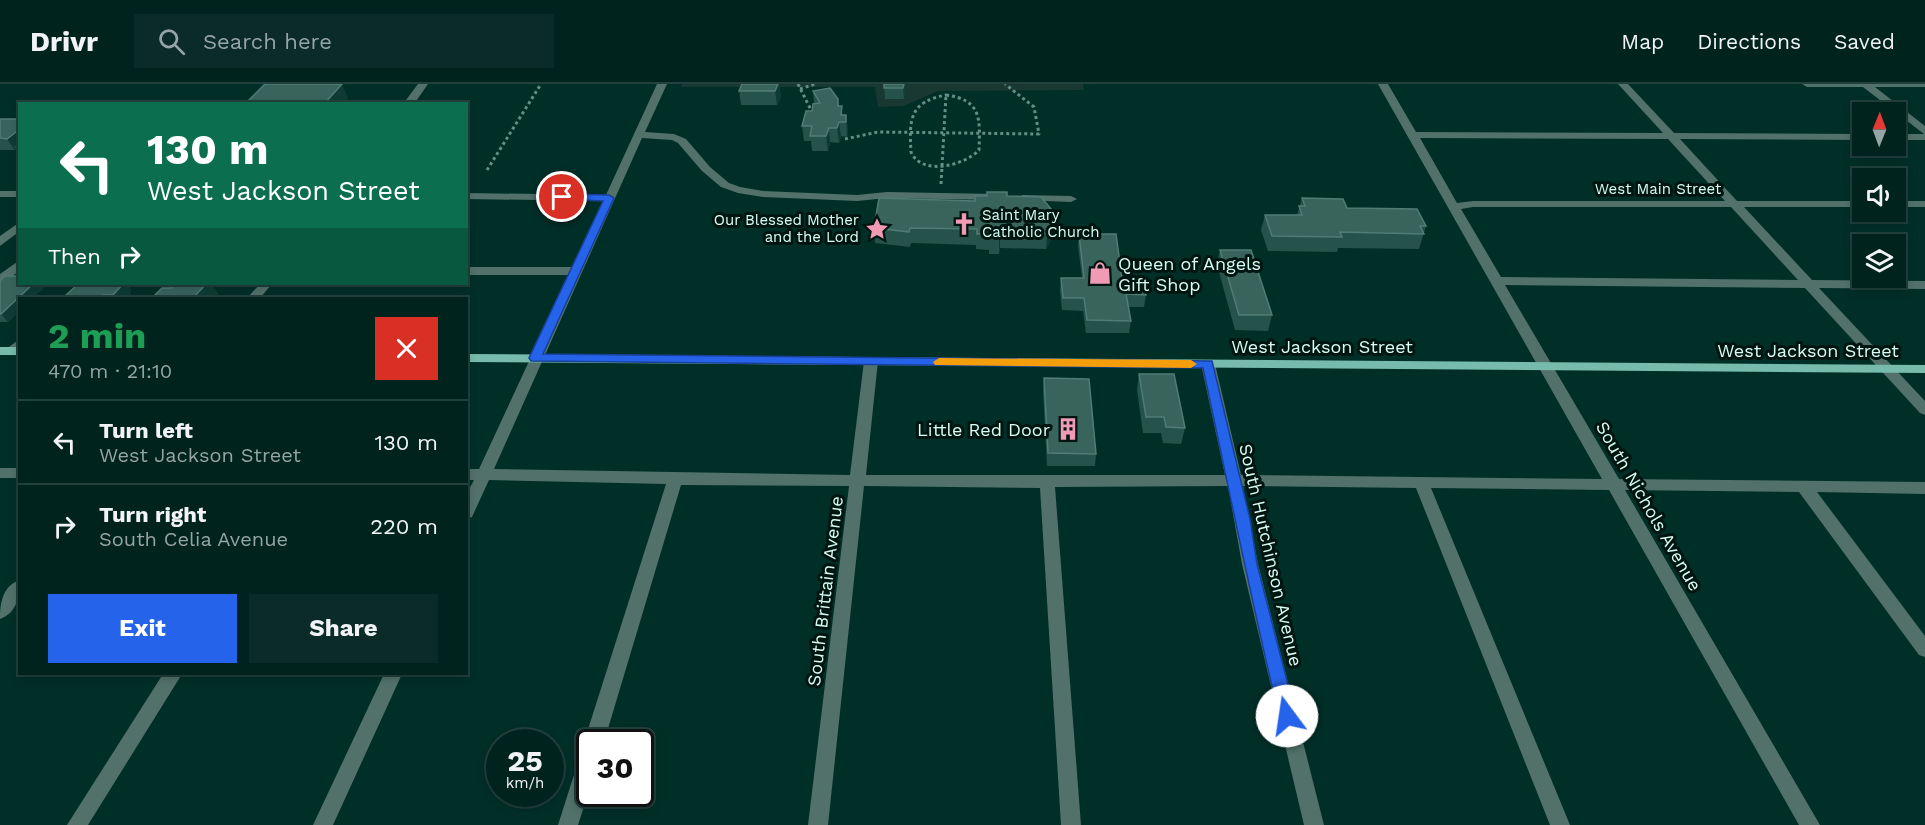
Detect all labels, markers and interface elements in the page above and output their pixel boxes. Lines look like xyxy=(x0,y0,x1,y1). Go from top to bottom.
search box xyxy=(134,14,554,68)
text: Drivr xyxy=(30,25,98,58)
icon: search xyxy=(155,25,188,58)
text: Search here xyxy=(203,29,332,54)
text: Map xyxy=(1621,29,1664,54)
text: Directions xyxy=(1697,29,1801,54)
text: Saved xyxy=(1834,29,1895,54)
north arrow xyxy=(1852,102,1906,156)
map controls xyxy=(1852,102,1906,288)
text: 130 m xyxy=(147,125,269,174)
icon: left xyxy=(48,126,126,204)
button: sound xyxy=(1852,168,1906,222)
pin xyxy=(536,171,587,222)
text: West Jackson Street xyxy=(147,175,420,207)
icon: arrive xyxy=(545,180,578,213)
street label: West Main Street xyxy=(1595,180,1722,198)
place label: Saint Mary Catholic Church xyxy=(982,206,1100,241)
place label: Our Blessed Mother and the Lord xyxy=(714,211,859,246)
church icon: Saint Mary Catholic Church xyxy=(951,211,977,237)
place icon: Our Blessed Mother and the Lord xyxy=(864,216,890,242)
button: layers xyxy=(1852,234,1906,288)
icon: right xyxy=(113,240,146,273)
text: Then xyxy=(48,244,101,269)
place label: Queen of Angels Gift Shop xyxy=(1118,253,1261,295)
shop icon: Queen of Angels Gift Shop xyxy=(1087,260,1113,286)
text: 2 min xyxy=(48,315,146,357)
button: close xyxy=(375,317,438,380)
street label: West Jackson Street xyxy=(1231,336,1413,357)
street label: West Jackson Street xyxy=(1717,340,1899,361)
text: 470 m · 21:10 xyxy=(48,359,172,383)
building icon: Little Red Door xyxy=(1055,416,1081,442)
street label: South Nichols Avenue xyxy=(1592,417,1706,595)
text: Turn left xyxy=(99,418,193,443)
place label: Little Red Door xyxy=(917,419,1050,440)
icon: left xyxy=(48,426,81,459)
text: 130 m xyxy=(374,430,438,455)
street label: South Hutchinson Avenue xyxy=(1235,442,1307,668)
text: West Jackson Street xyxy=(99,443,301,467)
street label: South Brittain Avenue xyxy=(803,495,847,687)
text: Turn right xyxy=(99,502,206,527)
icon: right xyxy=(48,510,81,543)
text: 220 m xyxy=(370,514,438,539)
text: South Celia Avenue xyxy=(99,527,288,551)
button: Exit xyxy=(48,594,237,663)
button: Share xyxy=(249,594,438,663)
position arrow xyxy=(1255,684,1319,748)
speed limit sign: 30 xyxy=(576,729,654,807)
text: 25 xyxy=(507,743,543,778)
text: km/h xyxy=(506,774,544,792)

